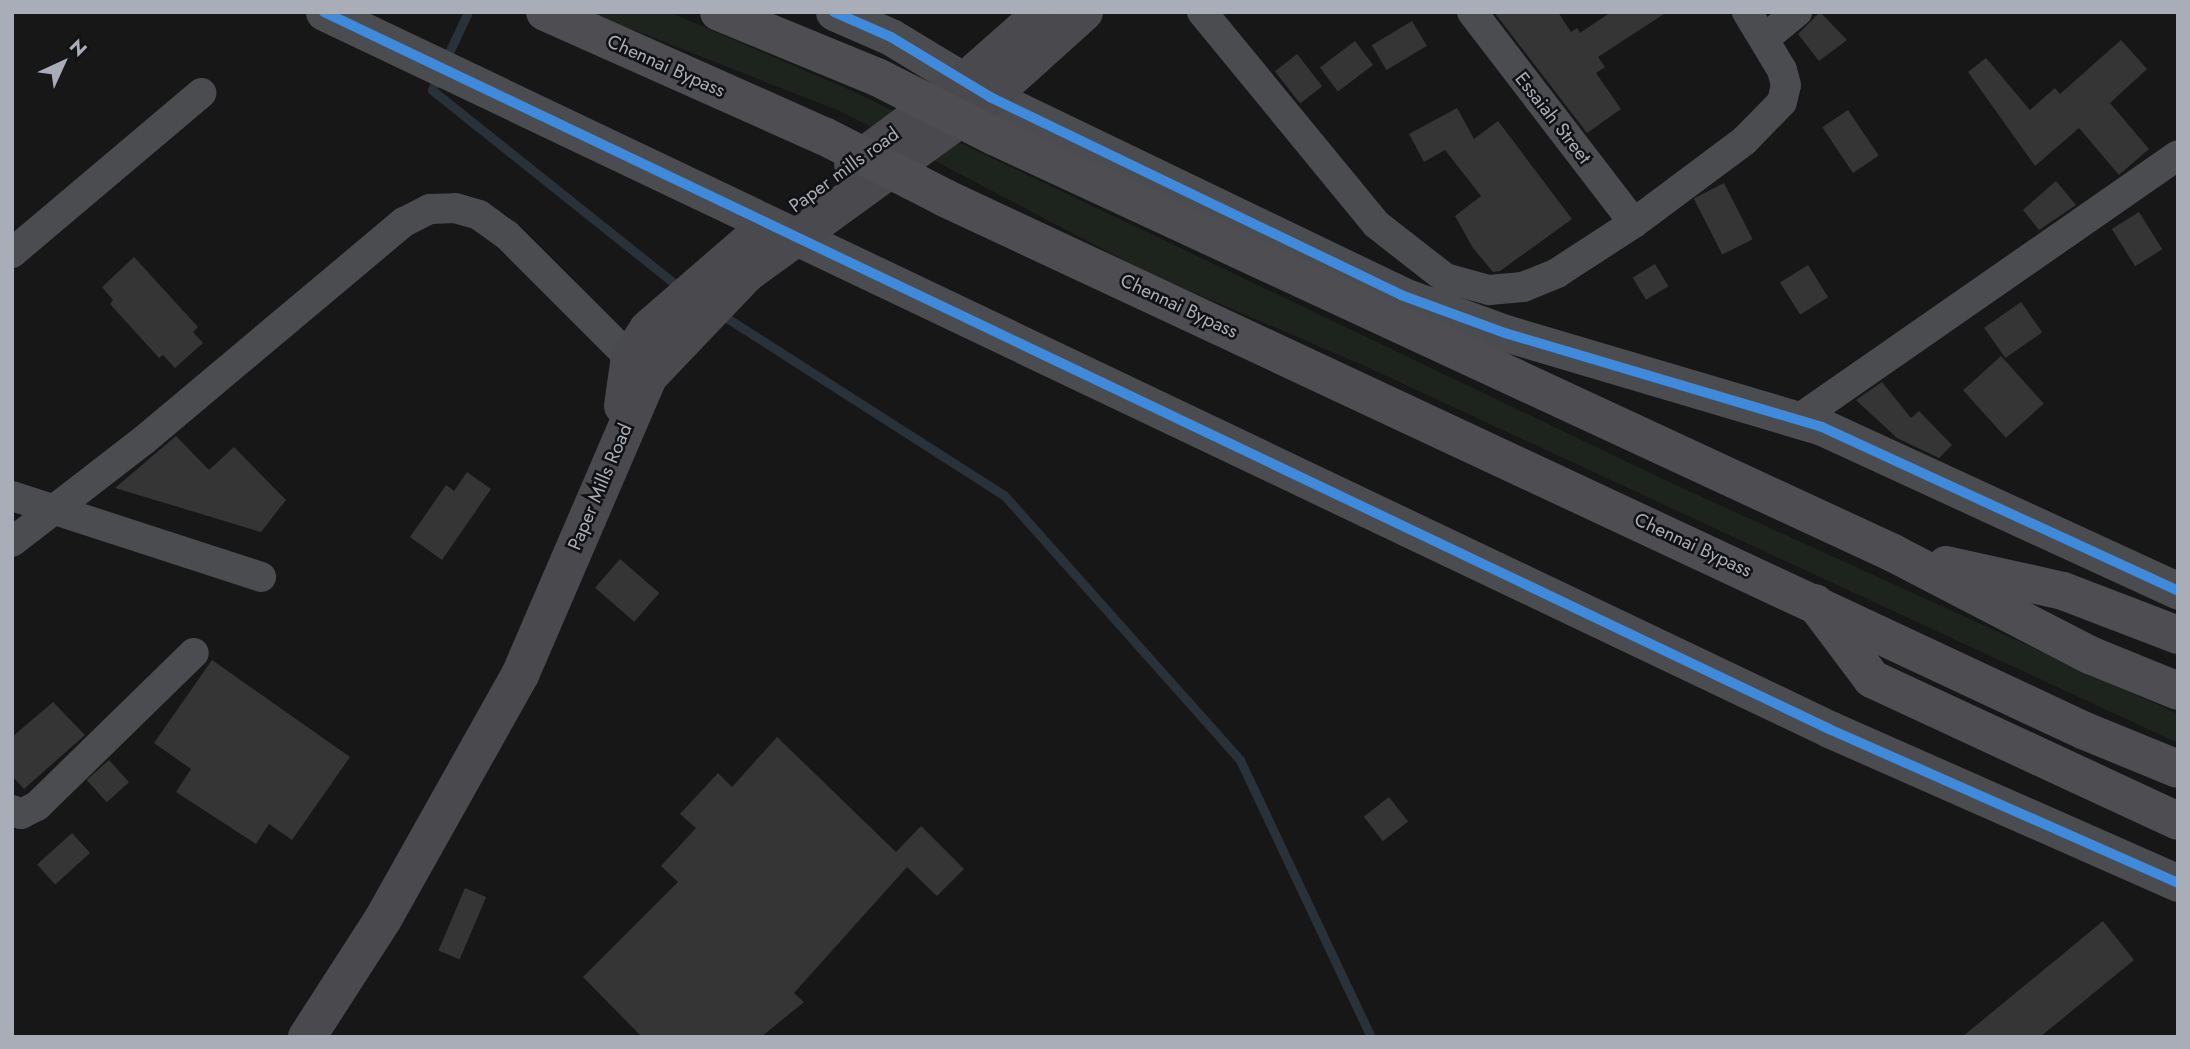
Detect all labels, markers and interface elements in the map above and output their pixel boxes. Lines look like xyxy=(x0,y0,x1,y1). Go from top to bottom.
north arrow xyxy=(28,28,98,98)
street label: Chennai Bypass xyxy=(603,30,729,102)
text: N xyxy=(63,33,93,63)
street label: Essaiah Street xyxy=(1510,68,1596,168)
street label: Paper mills road xyxy=(785,122,903,218)
street label: Chennai Bypass xyxy=(1117,269,1241,343)
street label: Paper Mills Road xyxy=(563,420,637,554)
street label: Chennai Bypass xyxy=(1631,508,1755,582)

